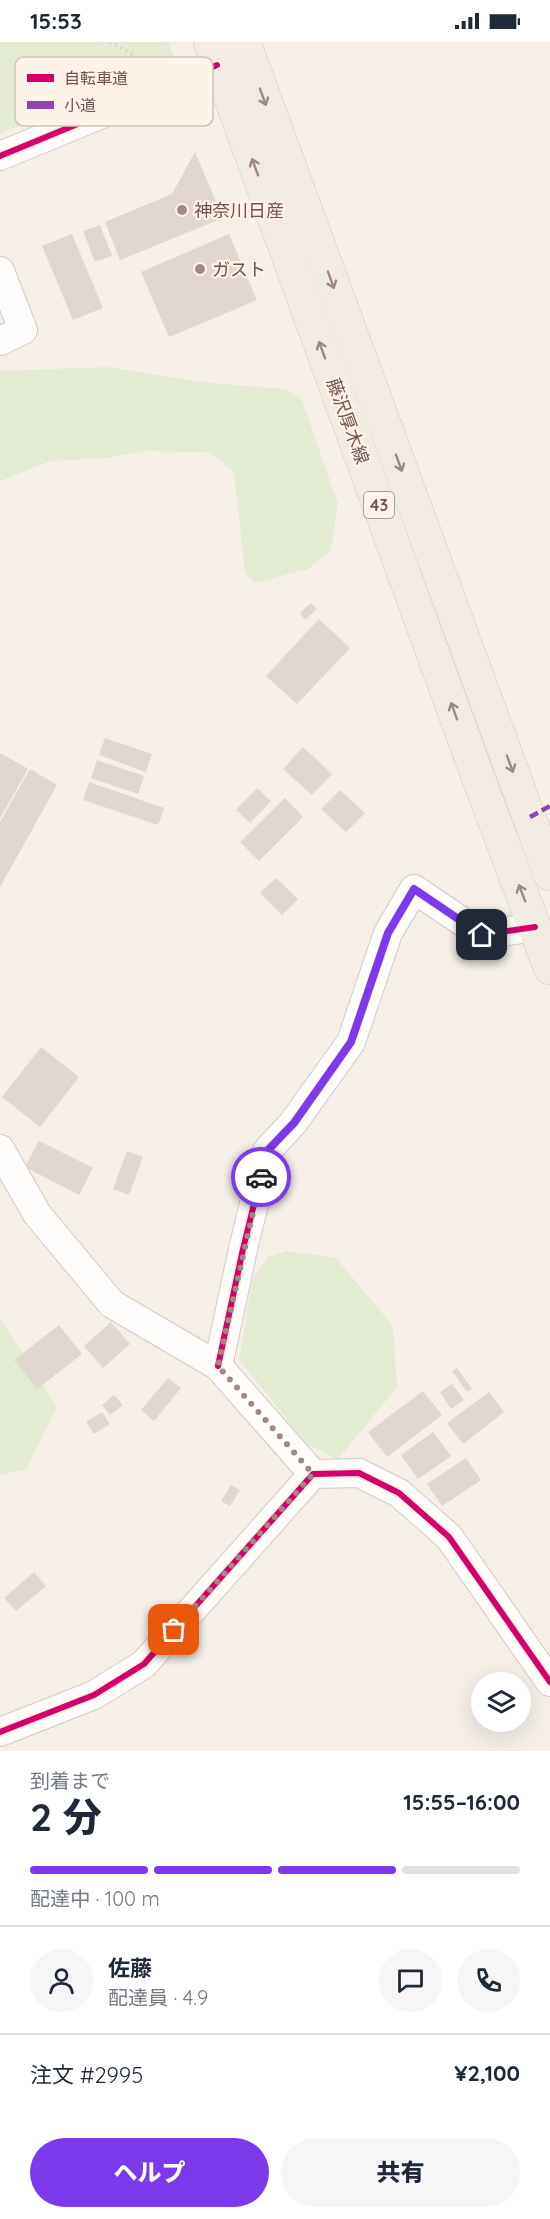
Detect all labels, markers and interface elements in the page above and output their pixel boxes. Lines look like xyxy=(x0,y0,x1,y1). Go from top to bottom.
text: 15:53 xyxy=(30,7,82,35)
legend xyxy=(15,57,213,126)
text: 自転車道 xyxy=(64,68,128,88)
one-way arrow xyxy=(259,87,270,106)
text: 小道 xyxy=(64,95,96,115)
one-way arrow xyxy=(248,158,259,177)
place label: 神奈川日産 xyxy=(194,199,284,222)
marker: 神奈川日産 xyxy=(175,203,189,217)
place label: ガスト xyxy=(212,258,266,281)
marker: ガスト xyxy=(193,262,207,276)
one-way arrow xyxy=(326,270,337,289)
one-way arrow xyxy=(315,341,326,360)
street label: 藤沢厚木線 xyxy=(322,375,374,467)
one-way arrow xyxy=(394,453,405,472)
road number: 43 xyxy=(364,492,394,518)
one-way arrow xyxy=(447,702,458,721)
one-way arrow xyxy=(506,754,517,773)
one-way arrow xyxy=(516,884,527,903)
pin xyxy=(456,909,507,960)
icon: home xyxy=(465,918,498,951)
courier xyxy=(231,1147,291,1207)
icon: car xyxy=(245,1161,278,1194)
pin xyxy=(148,1604,199,1655)
icon: bag xyxy=(157,1613,190,1646)
map controls xyxy=(471,1672,531,1732)
button: layers xyxy=(471,1672,531,1732)
text: 到着まで xyxy=(30,1768,110,1793)
text: 15:55–16:00 xyxy=(403,1788,520,1816)
text: 2 分 xyxy=(30,1792,102,1841)
text: 配達中 · 100 m xyxy=(30,1886,160,1911)
button: person xyxy=(30,1949,93,2012)
button: chat xyxy=(379,1949,442,2012)
button: phone xyxy=(457,1949,520,2012)
text: 佐藤 xyxy=(108,1954,152,1982)
text: 配達員 · 4.9 xyxy=(108,1985,208,2010)
text: ¥2,100 xyxy=(454,2059,520,2087)
text: 注文 #2995 xyxy=(30,2061,143,2089)
button: ヘルプ xyxy=(30,2138,269,2207)
button: 共有 xyxy=(281,2138,520,2207)

